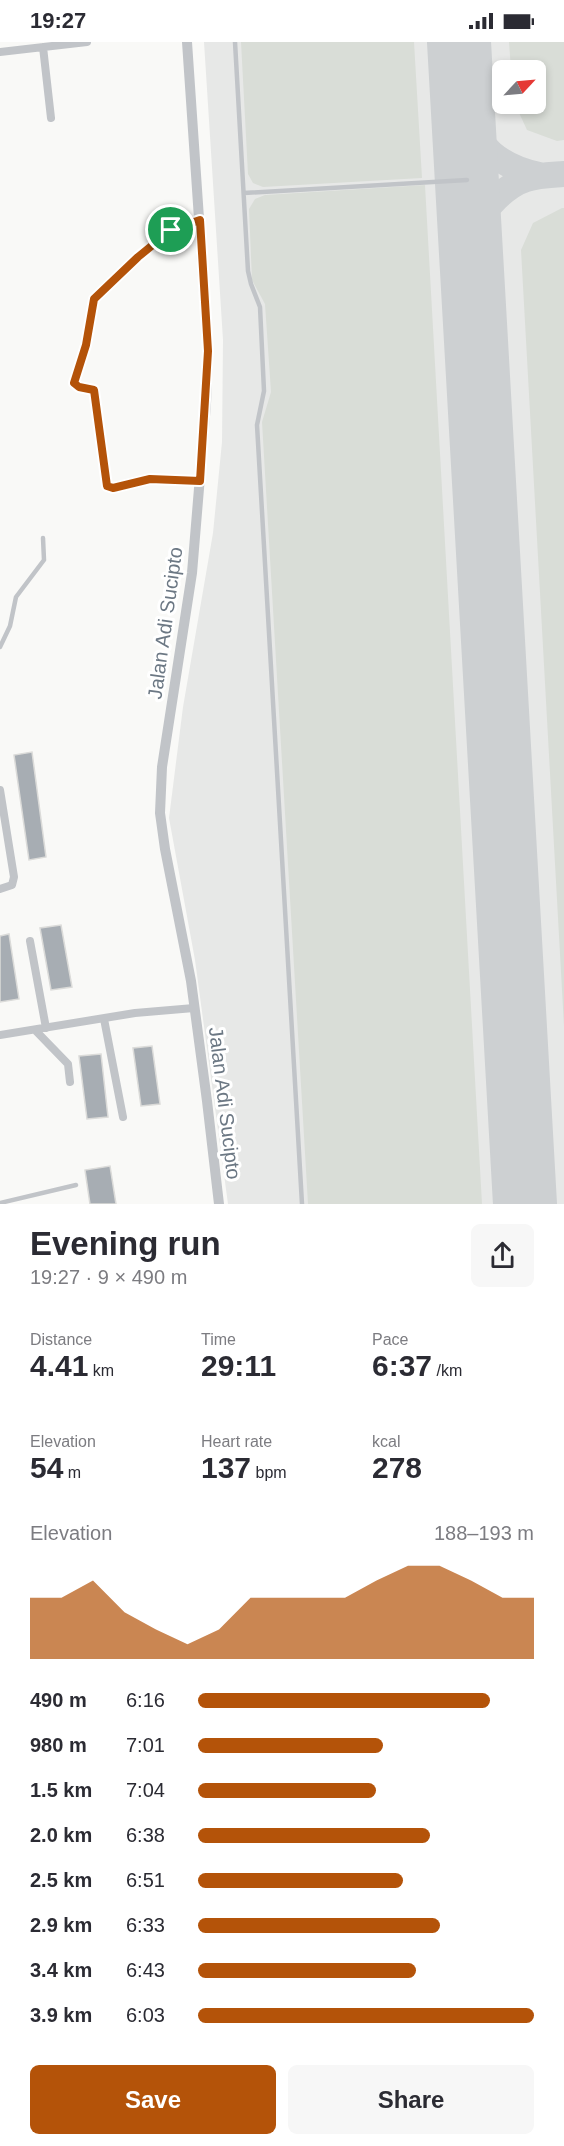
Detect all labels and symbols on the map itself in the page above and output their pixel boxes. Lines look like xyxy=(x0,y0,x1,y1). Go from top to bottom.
north arrow xyxy=(492,60,546,114)
pin xyxy=(145,204,196,255)
street label: Jalan Adi Sucipto xyxy=(143,545,187,701)
street label: Jalan Adi Sucipto xyxy=(205,1026,245,1180)

